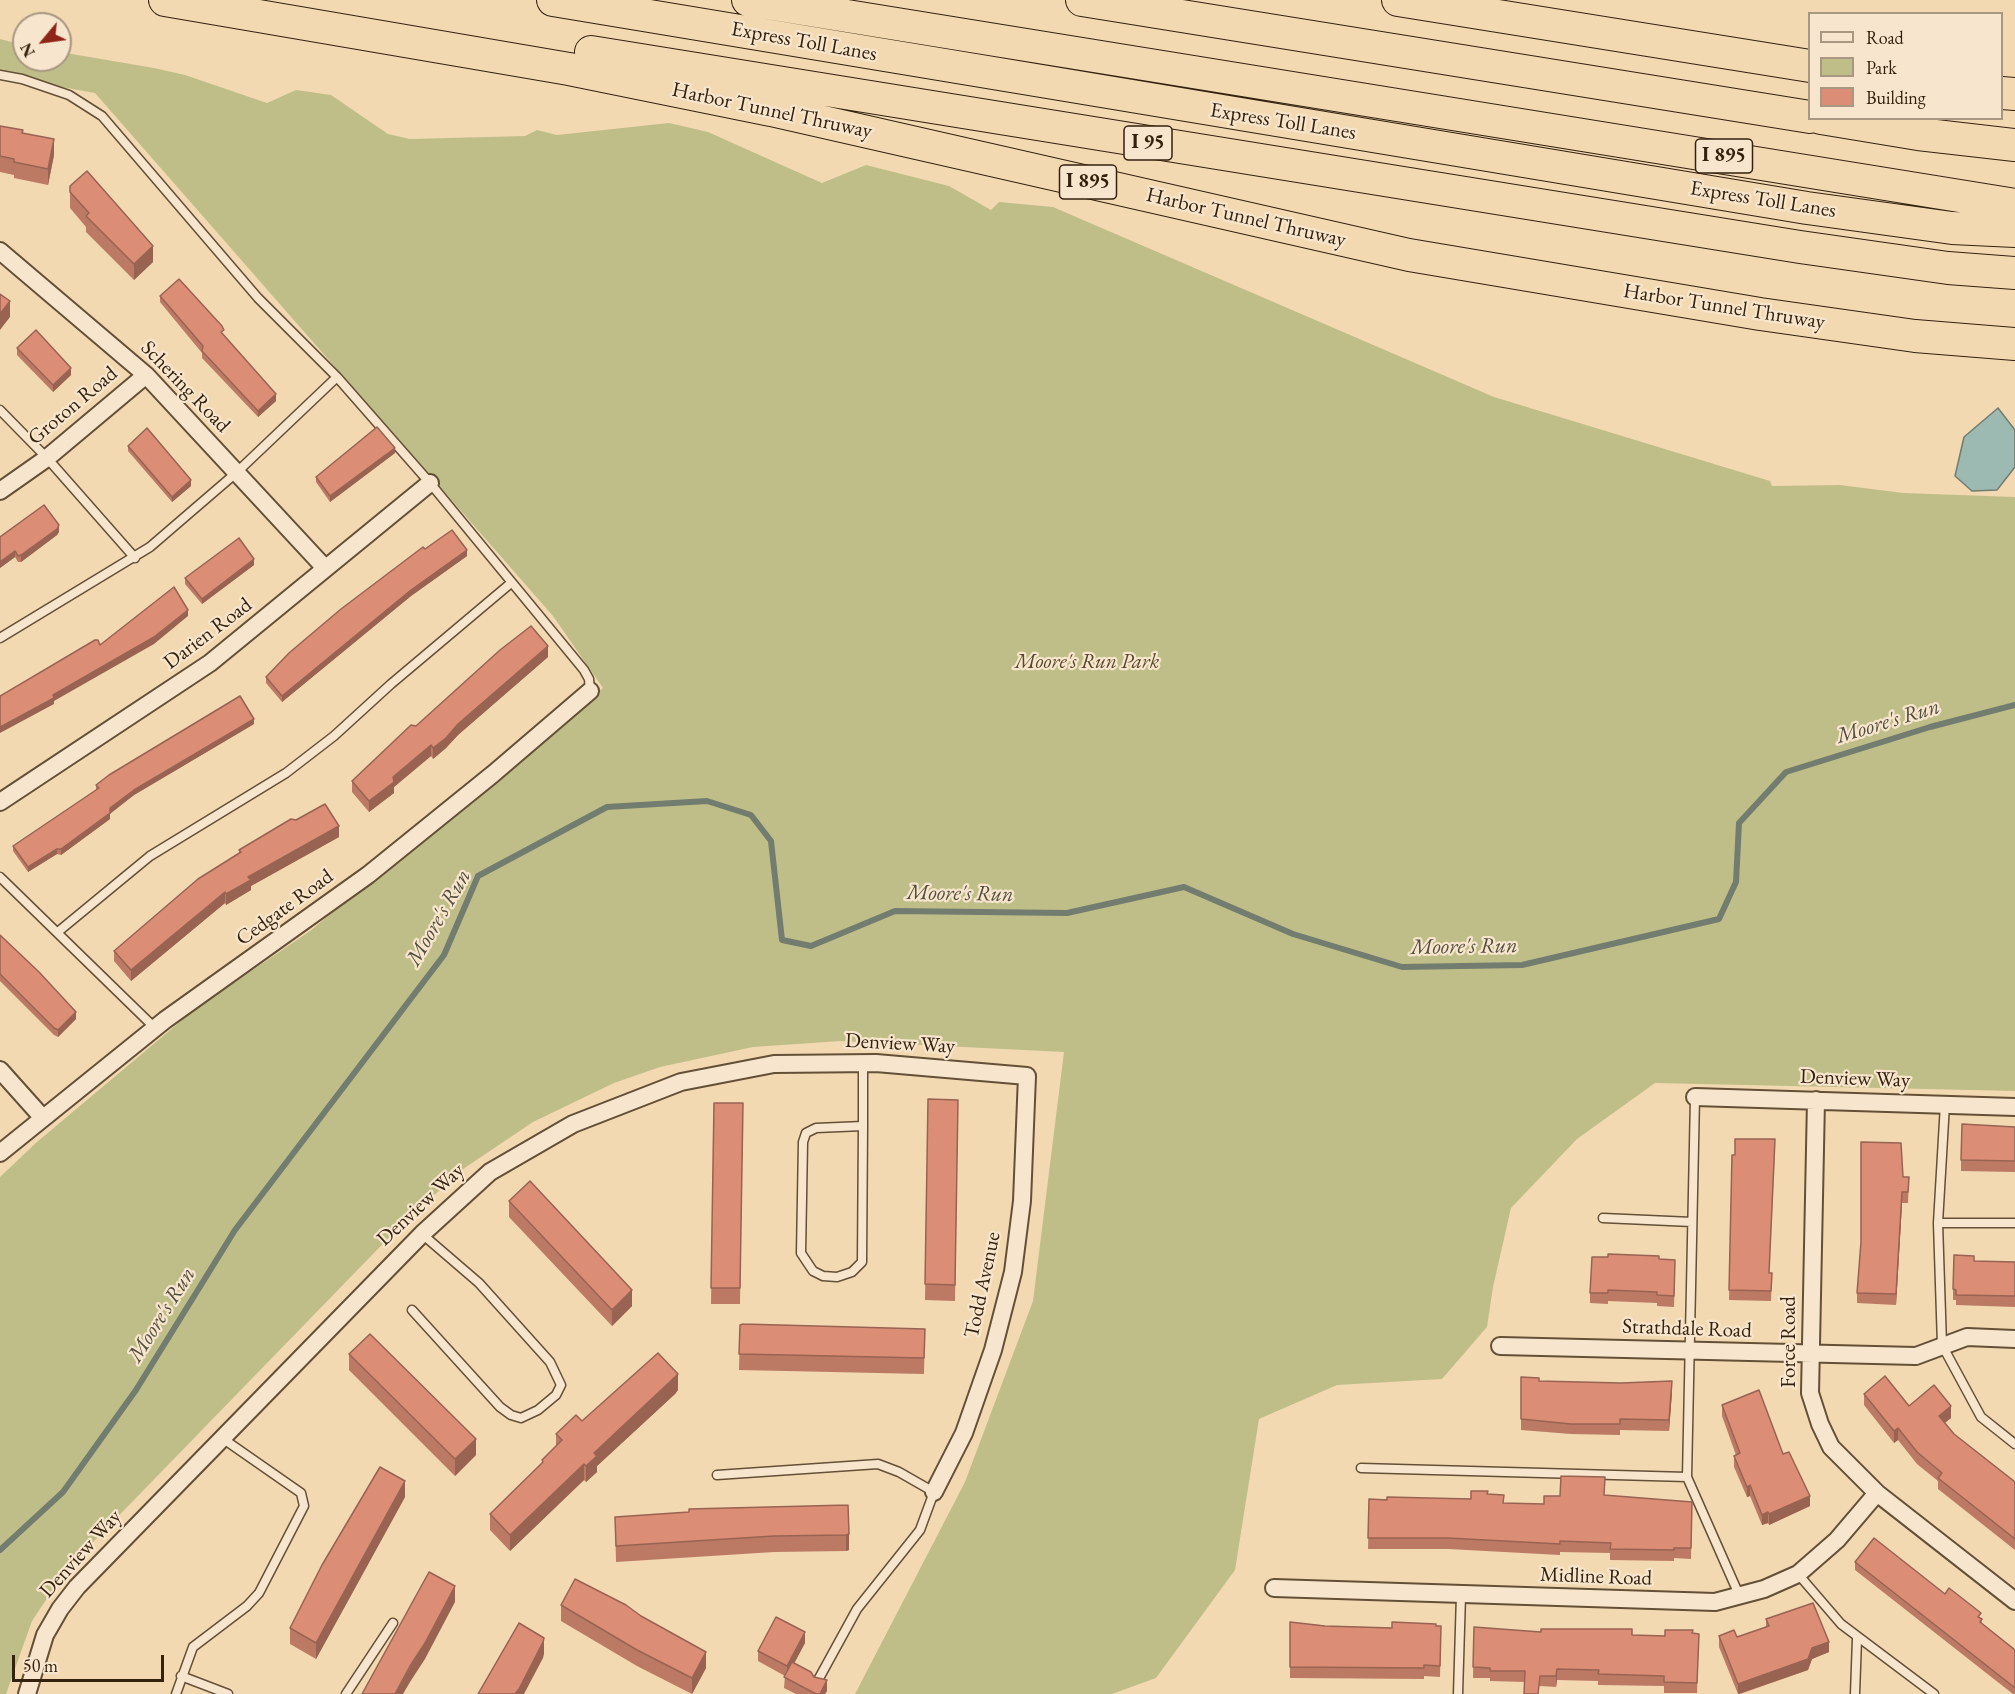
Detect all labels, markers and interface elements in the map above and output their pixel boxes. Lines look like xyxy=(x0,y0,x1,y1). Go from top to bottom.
north arrow xyxy=(12,12,72,72)
legend xyxy=(1808,12,2003,120)
street label: Express Toll Lanes xyxy=(729,17,879,67)
text: Road xyxy=(1866,26,1904,49)
text: N xyxy=(15,39,40,61)
text: Park xyxy=(1866,56,1897,79)
street label: Harbor Tunnel Thruway xyxy=(670,77,874,145)
text: Building xyxy=(1866,86,1926,109)
street label: Express Toll Lanes xyxy=(1208,98,1358,146)
road number: I 95 xyxy=(1124,126,1172,160)
road number: I 895 xyxy=(1696,139,1752,173)
road number: I 895 xyxy=(1060,165,1116,199)
street label: Express Toll Lanes xyxy=(1688,176,1838,224)
street label: Harbor Tunnel Thruway xyxy=(1144,183,1348,253)
street label: Harbor Tunnel Thruway xyxy=(1621,279,1827,335)
street label: Schering Road xyxy=(135,336,235,438)
street label: Groton Road xyxy=(23,361,123,451)
street label: Darien Road xyxy=(159,593,257,675)
park label: Moore's Run Park xyxy=(1015,649,1159,675)
water label: Moore's Run xyxy=(1833,694,1943,750)
street label: Cedgate Road xyxy=(231,864,339,952)
water label: Moore's Run xyxy=(401,865,477,971)
water label: Moore's Run xyxy=(906,880,1014,908)
water label: Moore's Run xyxy=(1410,933,1518,961)
street label: Denview Way xyxy=(844,1029,956,1059)
street label: Denview Way xyxy=(1799,1064,1911,1094)
street label: Denview Way xyxy=(372,1158,470,1252)
street label: Todd Avenue xyxy=(959,1230,1007,1340)
water label: Moore's Run xyxy=(123,1263,201,1367)
street label: Force Road xyxy=(1776,1296,1802,1388)
street label: Strathdale Road xyxy=(1622,1314,1752,1344)
street label: Denview Way xyxy=(35,1505,127,1603)
street label: Midline Road xyxy=(1539,1562,1653,1592)
scale bar xyxy=(15,1643,166,1681)
text: 50 m xyxy=(23,1654,58,1677)

